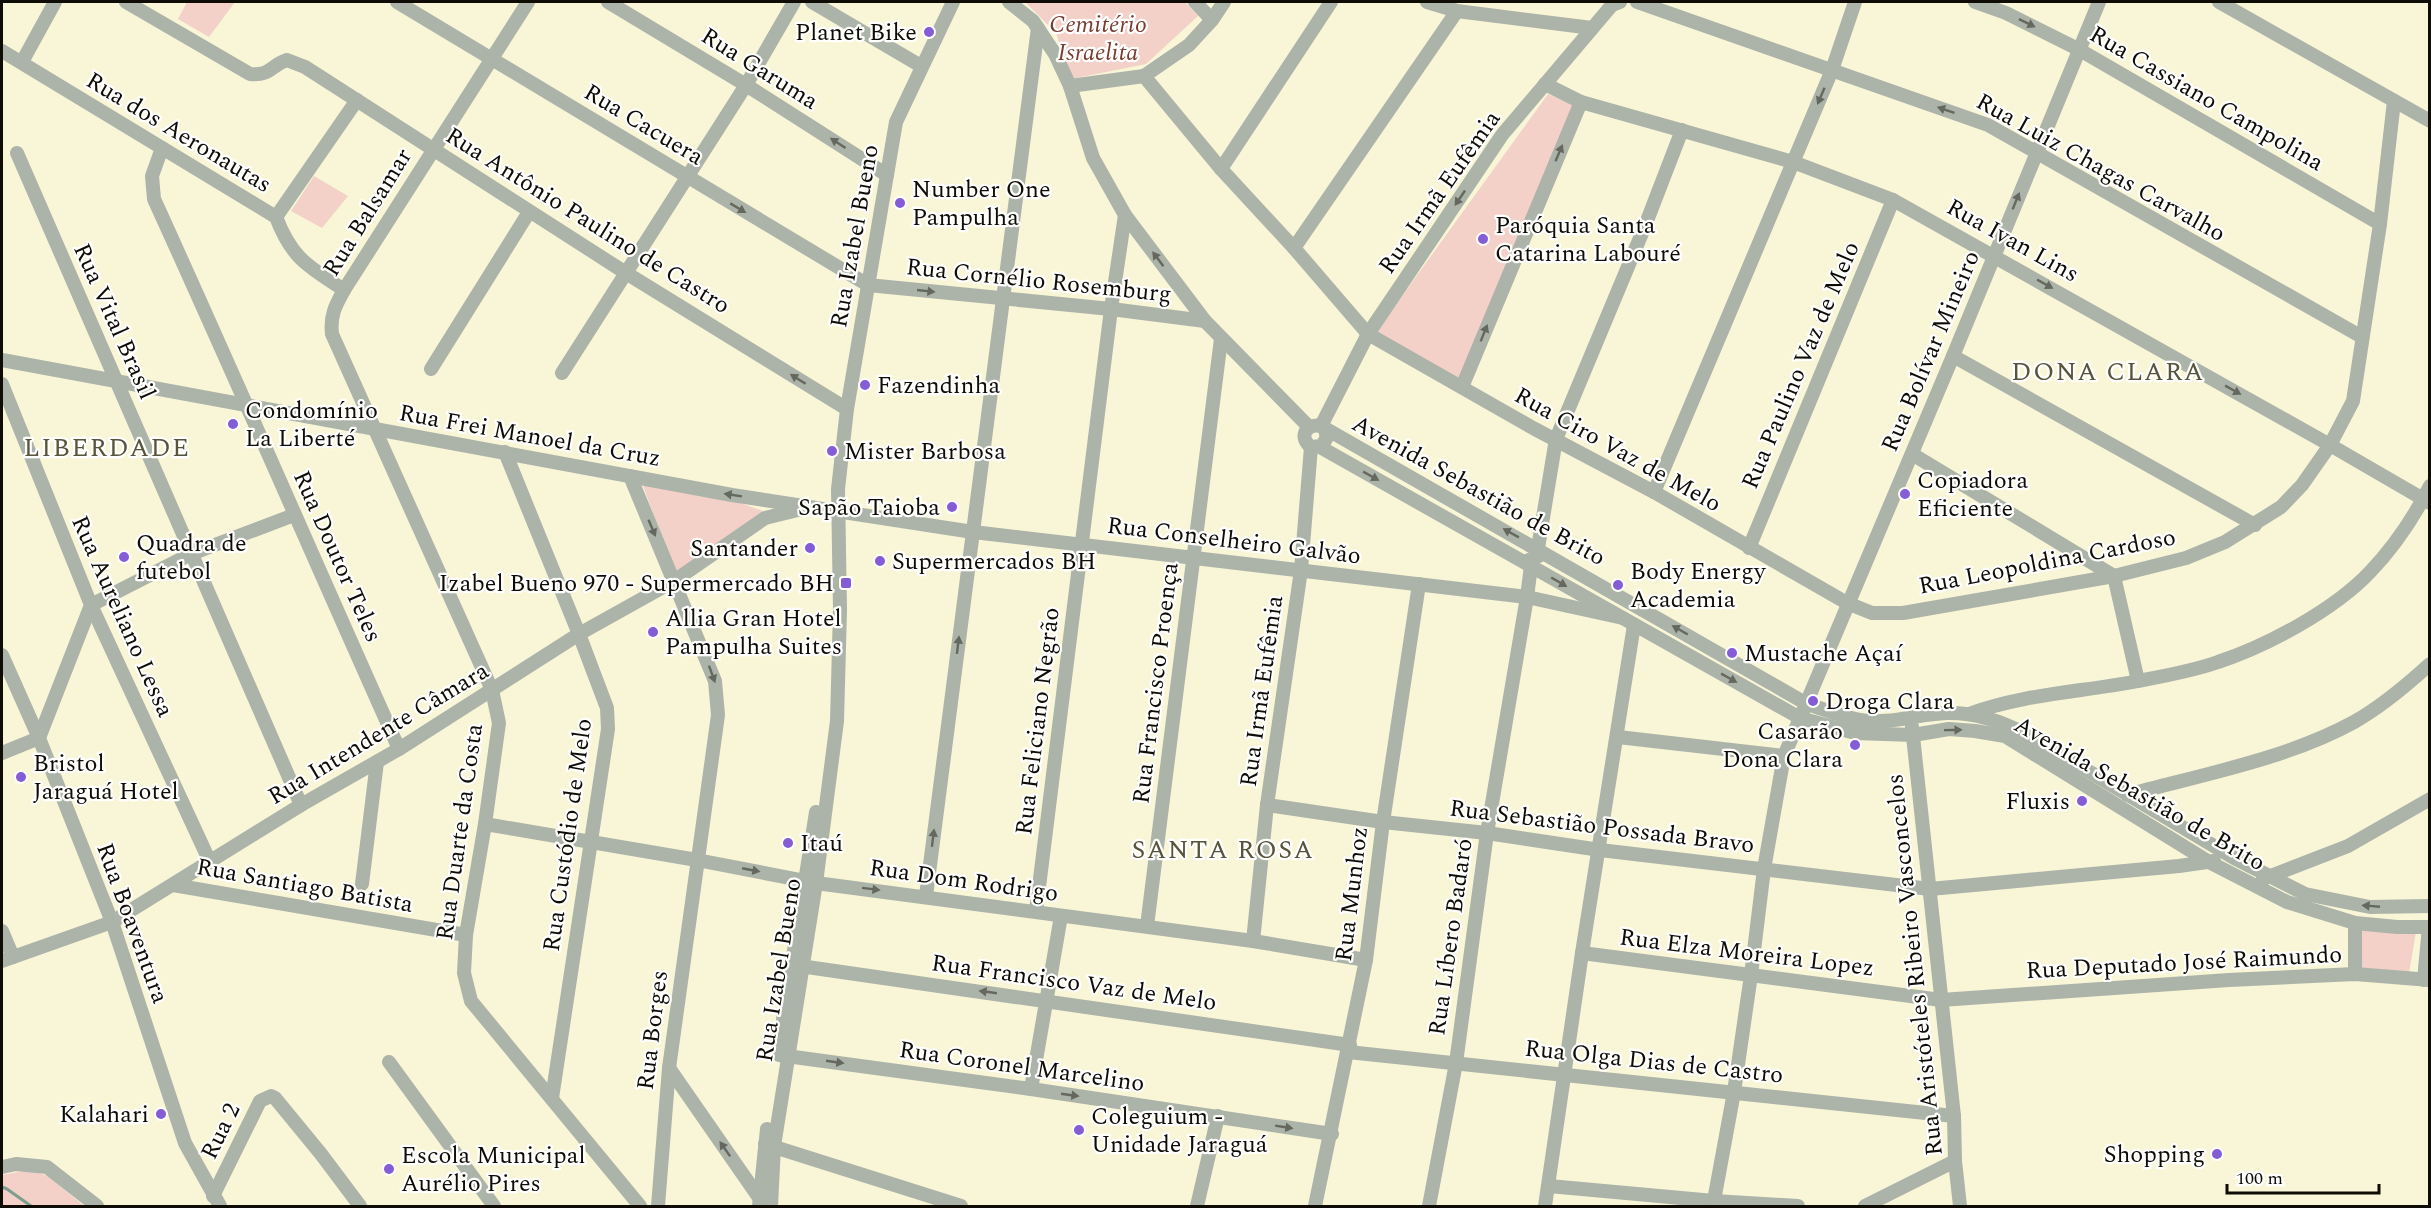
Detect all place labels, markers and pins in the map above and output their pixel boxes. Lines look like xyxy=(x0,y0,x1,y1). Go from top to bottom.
place label: Planet Bike xyxy=(795,15,917,51)
marker: Planet Bike xyxy=(922,25,936,39)
place label: Number One Pampulha xyxy=(912,172,1051,236)
marker: Number One Pampulha xyxy=(893,196,907,210)
place label: Paróquia Santa Catarina Labouré xyxy=(1495,208,1681,272)
marker: Paróquia Santa Catarina Labouré xyxy=(1476,232,1490,246)
place label: Fazendinha xyxy=(877,368,1000,404)
marker: Fazendinha xyxy=(858,378,872,392)
place label: Condomínio La Liberté xyxy=(245,393,378,457)
marker: Condomínio La Liberté xyxy=(226,417,240,431)
place label: Mister Barbosa xyxy=(844,434,1006,470)
marker: Mister Barbosa xyxy=(825,444,839,458)
place label: Copiadora Eficiente xyxy=(1917,463,2028,527)
marker: Copiadora Eficiente xyxy=(1898,487,1912,501)
place label: Sapão Taioba xyxy=(798,490,940,526)
marker: Sapão Taioba xyxy=(945,500,959,514)
place label: Quadra de futebol xyxy=(136,526,247,590)
place label: Santander xyxy=(690,531,798,567)
marker: Santander xyxy=(803,541,817,555)
place label: Supermercados BH xyxy=(892,544,1096,580)
marker: Quadra de futebol xyxy=(117,550,131,564)
marker: Supermercados BH xyxy=(873,554,887,568)
place label: Body Energy Academia xyxy=(1630,554,1767,618)
place label: Izabel Bueno 970 - Supermercado BH xyxy=(439,566,834,602)
marker: Izabel Bueno 970 - Supermercado BH xyxy=(839,576,853,590)
marker: Body Energy Academia xyxy=(1611,578,1625,592)
place label: Allia Gran Hotel Pampulha Suites xyxy=(665,601,842,665)
marker: Allia Gran Hotel Pampulha Suites xyxy=(646,625,660,639)
place label: Mustache Açaí xyxy=(1744,636,1904,672)
marker: Mustache Açaí xyxy=(1725,646,1739,660)
place label: Droga Clara xyxy=(1825,684,1955,720)
marker: Droga Clara xyxy=(1806,694,1820,708)
place label: Casarão Dona Clara xyxy=(1722,714,1843,778)
marker: Casarão Dona Clara xyxy=(1848,738,1862,752)
place label: Bristol Jaraguá Hotel xyxy=(33,746,179,810)
marker: Bristol Jaraguá Hotel xyxy=(14,770,28,784)
place label: Fluxis xyxy=(2005,784,2070,820)
marker: Fluxis xyxy=(2075,794,2089,808)
place label: Itaú xyxy=(800,826,843,862)
marker: Itaú xyxy=(781,836,795,850)
place label: Kalahari xyxy=(59,1097,149,1133)
place label: Coleguium - Unidade Jaraguá xyxy=(1091,1099,1268,1163)
marker: Kalahari xyxy=(154,1107,168,1121)
marker: Coleguium - Unidade Jaraguá xyxy=(1072,1123,1086,1137)
place label: Shopping xyxy=(2104,1137,2205,1173)
place label: Escola Municipal Aurélio Pires xyxy=(401,1138,586,1202)
marker: Shopping xyxy=(2210,1147,2224,1161)
marker: Escola Municipal Aurélio Pires xyxy=(382,1162,396,1176)

